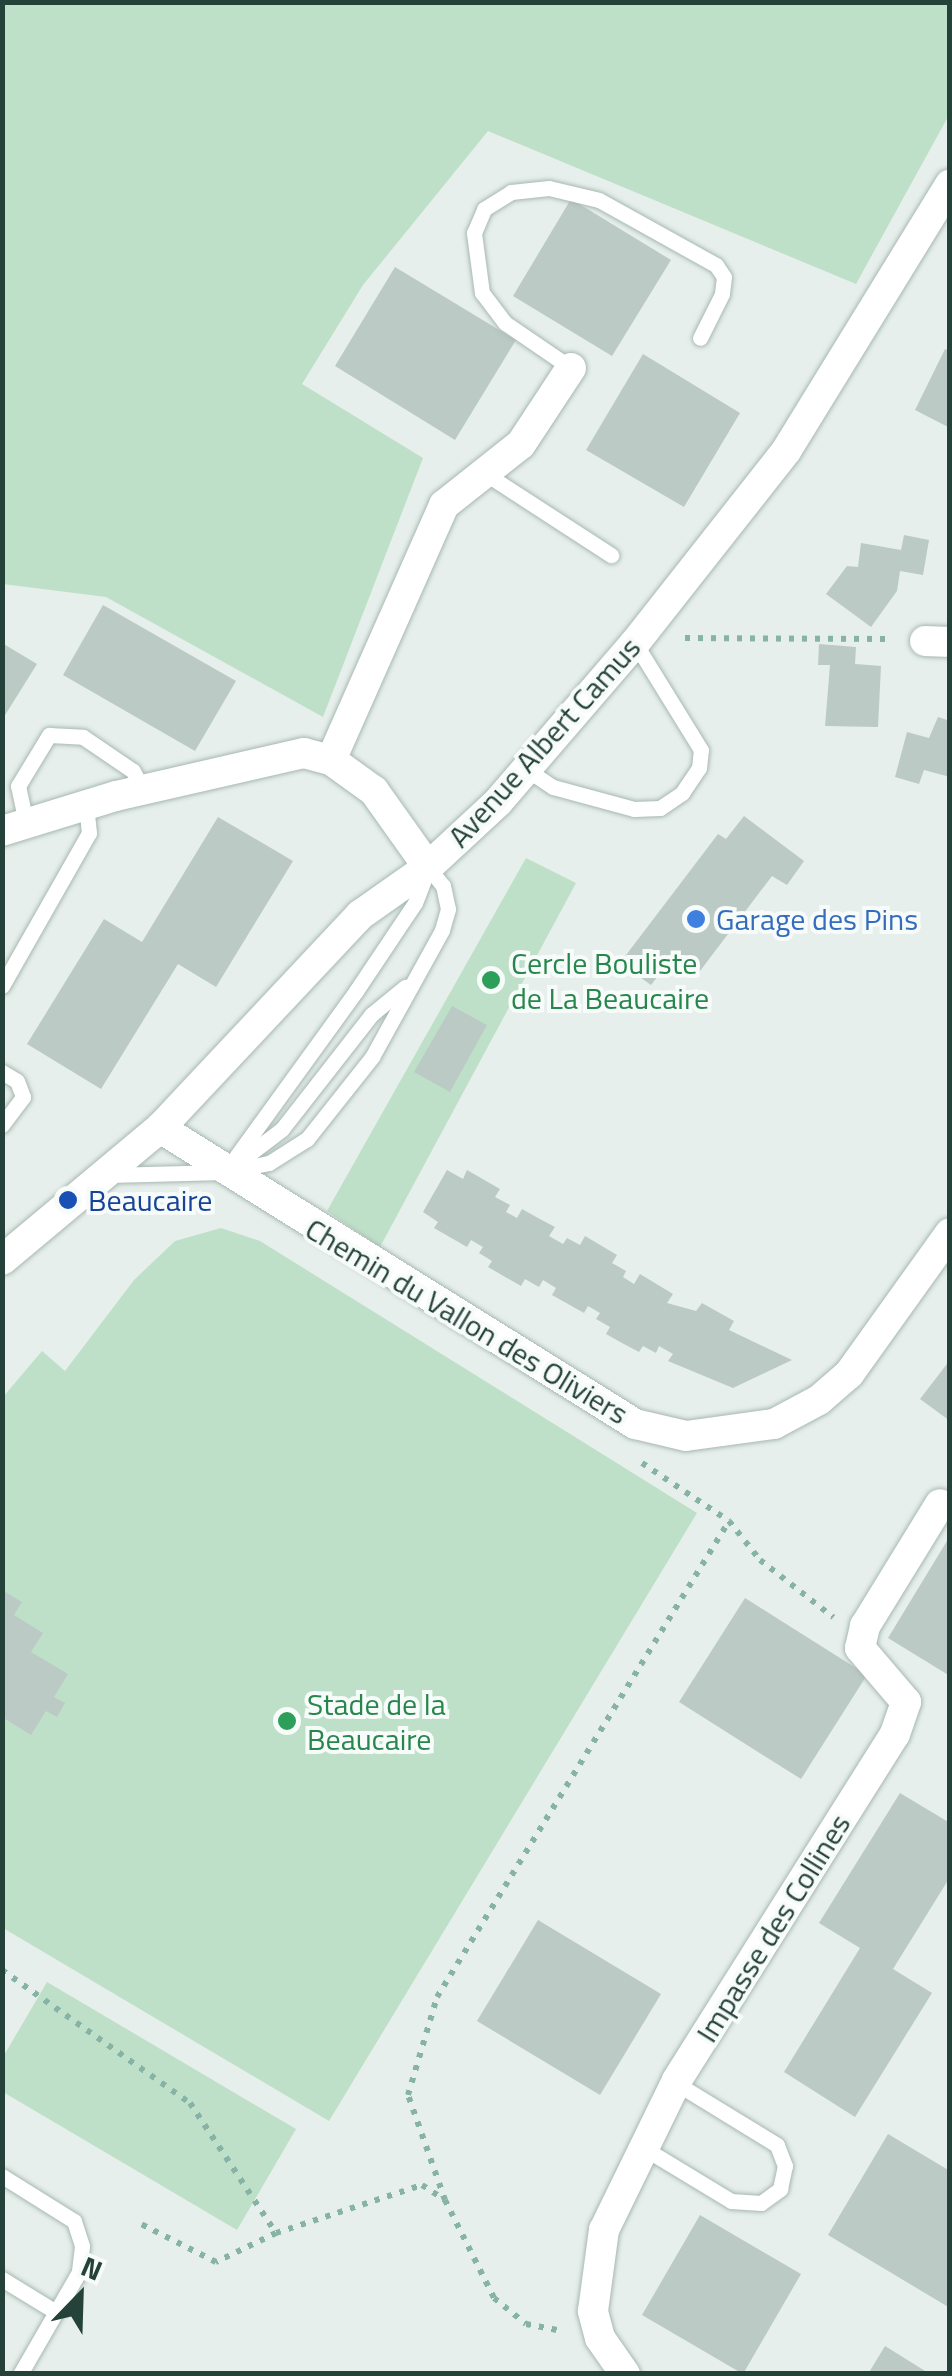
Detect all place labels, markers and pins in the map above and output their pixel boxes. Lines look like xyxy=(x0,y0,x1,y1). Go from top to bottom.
place label: Garage des Pins xyxy=(716,901,918,937)
marker: Garage des Pins xyxy=(685,908,707,930)
place label: Cercle Bouliste de La Beaucaire xyxy=(511,945,709,1016)
marker: Cercle Bouliste de La Beaucaire xyxy=(480,969,502,991)
place label: Beaucaire xyxy=(88,1182,212,1218)
marker: Beaucaire xyxy=(57,1189,79,1211)
place label: Stade de la Beaucaire xyxy=(307,1686,446,1756)
marker: Stade de la Beaucaire xyxy=(276,1710,298,1732)

